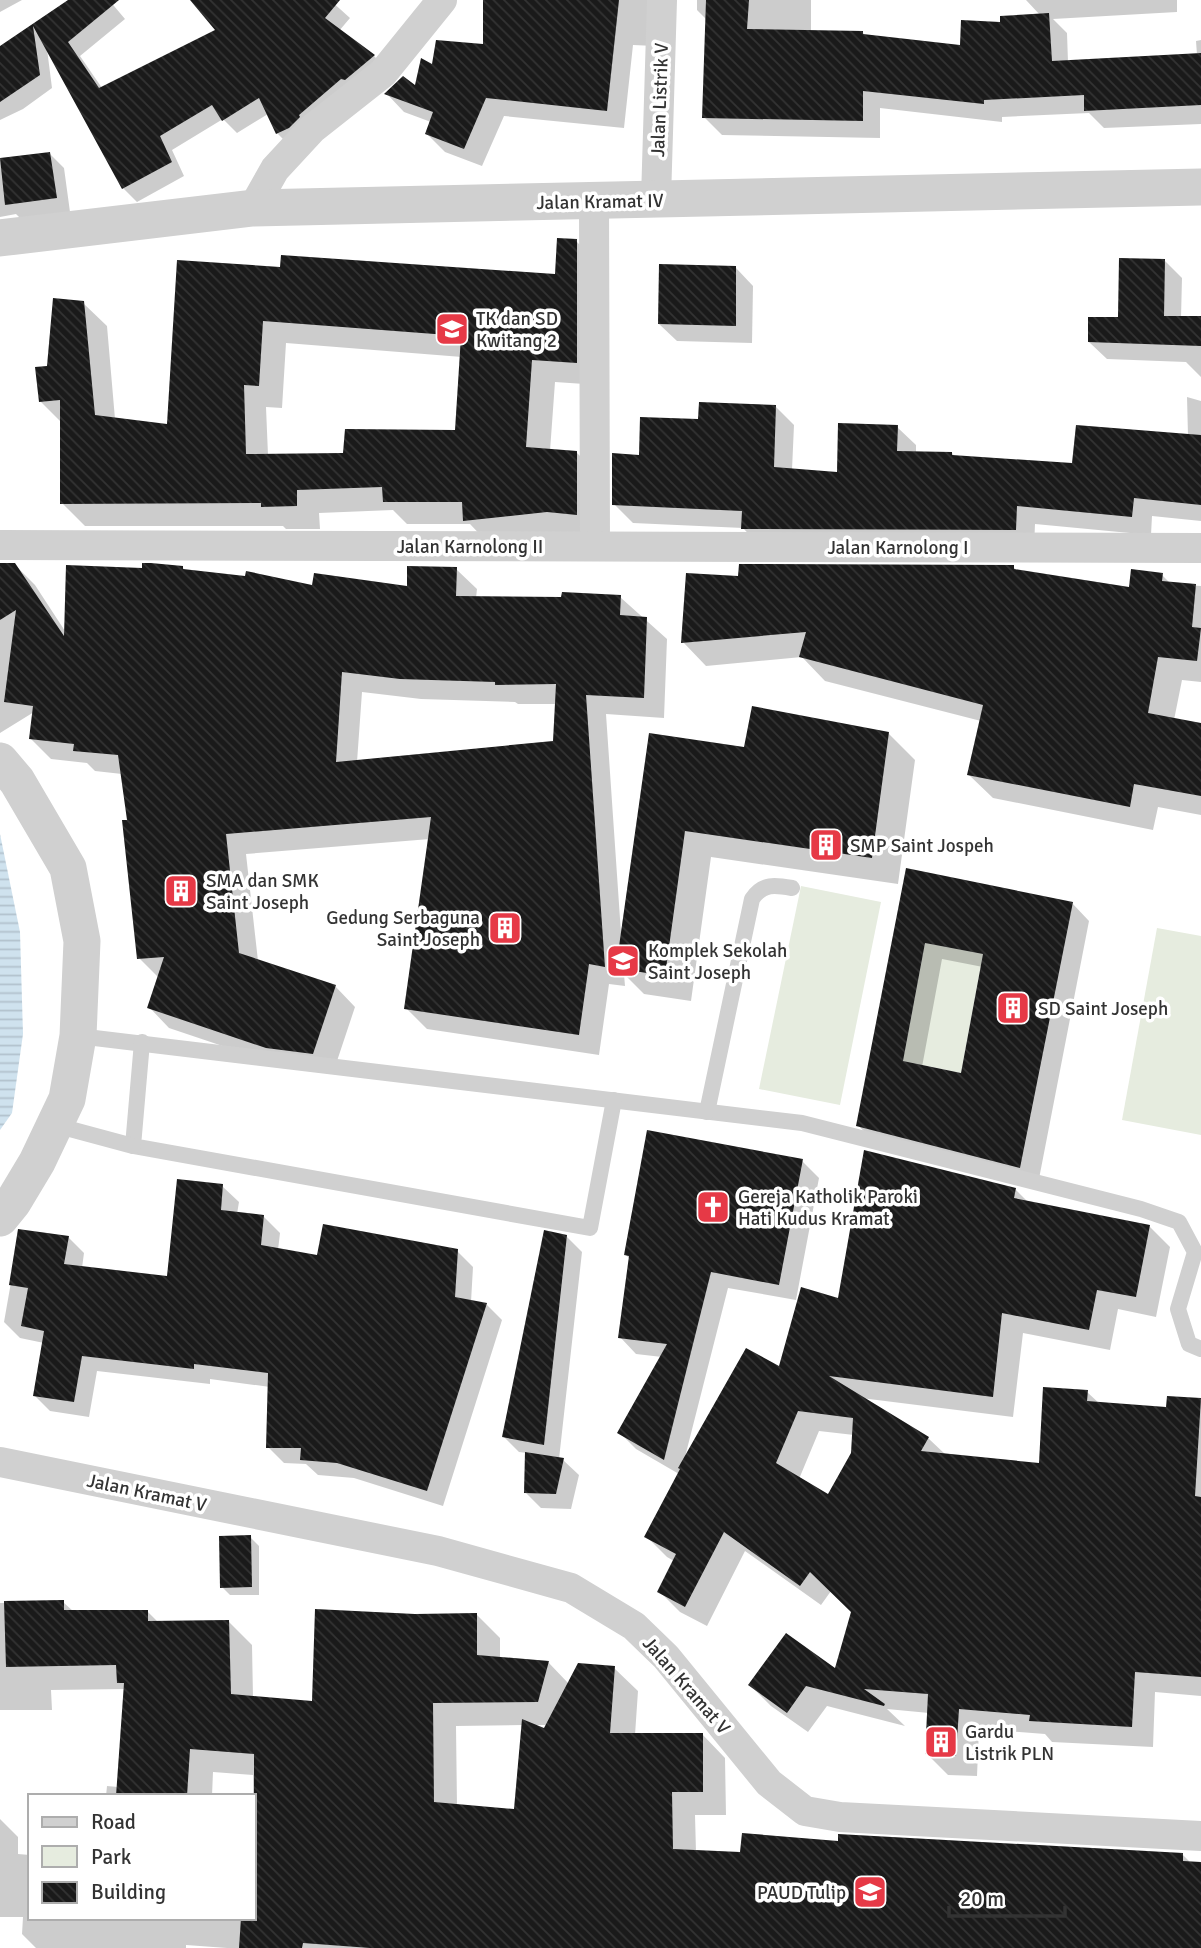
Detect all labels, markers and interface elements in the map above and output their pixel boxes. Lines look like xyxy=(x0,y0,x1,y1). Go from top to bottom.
street label: Jalan Listrik V xyxy=(646,42,674,158)
street label: Jalan Kramat IV xyxy=(536,189,664,215)
place label: TK dan SD Kwitang 2 xyxy=(476,307,558,353)
school or university icon: TK dan SD Kwitang 2 xyxy=(433,310,471,348)
street label: Jalan Karnolong II xyxy=(397,535,543,559)
street label: Jalan Karnolong I xyxy=(827,536,969,560)
building icon: SMP Saint Jospeh xyxy=(807,826,845,864)
place label: SMP Saint Jospeh xyxy=(850,834,994,858)
place label: SMA dan SMK Saint Joseph xyxy=(206,869,319,915)
building icon: SMA dan SMK Saint Joseph xyxy=(162,872,200,910)
place label: Gedung Serbaguna Saint Joseph xyxy=(326,906,480,952)
building icon: Gedung Serbaguna Saint Joseph xyxy=(486,909,524,947)
place label: Komplek Sekolah Saint Joseph xyxy=(648,939,787,985)
school or university icon: Komplek Sekolah Saint Joseph xyxy=(604,942,642,980)
building icon: SD Saint Joseph xyxy=(994,989,1032,1027)
place label: SD Saint Joseph xyxy=(1038,997,1168,1021)
place label: Gereja Katholik Paroki Hati Kudus Kramat xyxy=(738,1185,918,1231)
church icon: Gereja Katholik Paroki Hati Kudus Kramat xyxy=(694,1188,732,1226)
street label: Jalan Kramat V xyxy=(85,1469,209,1517)
street label: Jalan Kramat V xyxy=(637,1632,735,1739)
place label: Gardu Listrik PLN xyxy=(965,1720,1054,1766)
building icon: Gardu Listrik PLN xyxy=(922,1723,960,1761)
legend xyxy=(28,1794,256,1920)
text: Road xyxy=(91,1809,136,1835)
text: Park xyxy=(91,1844,132,1870)
school or university icon: PAUD Tulip xyxy=(851,1873,889,1911)
scale bar xyxy=(949,1874,1064,1918)
text: Building xyxy=(91,1879,166,1905)
place label: PAUD Tulip xyxy=(757,1881,846,1905)
text: 20 m xyxy=(960,1886,1004,1912)

